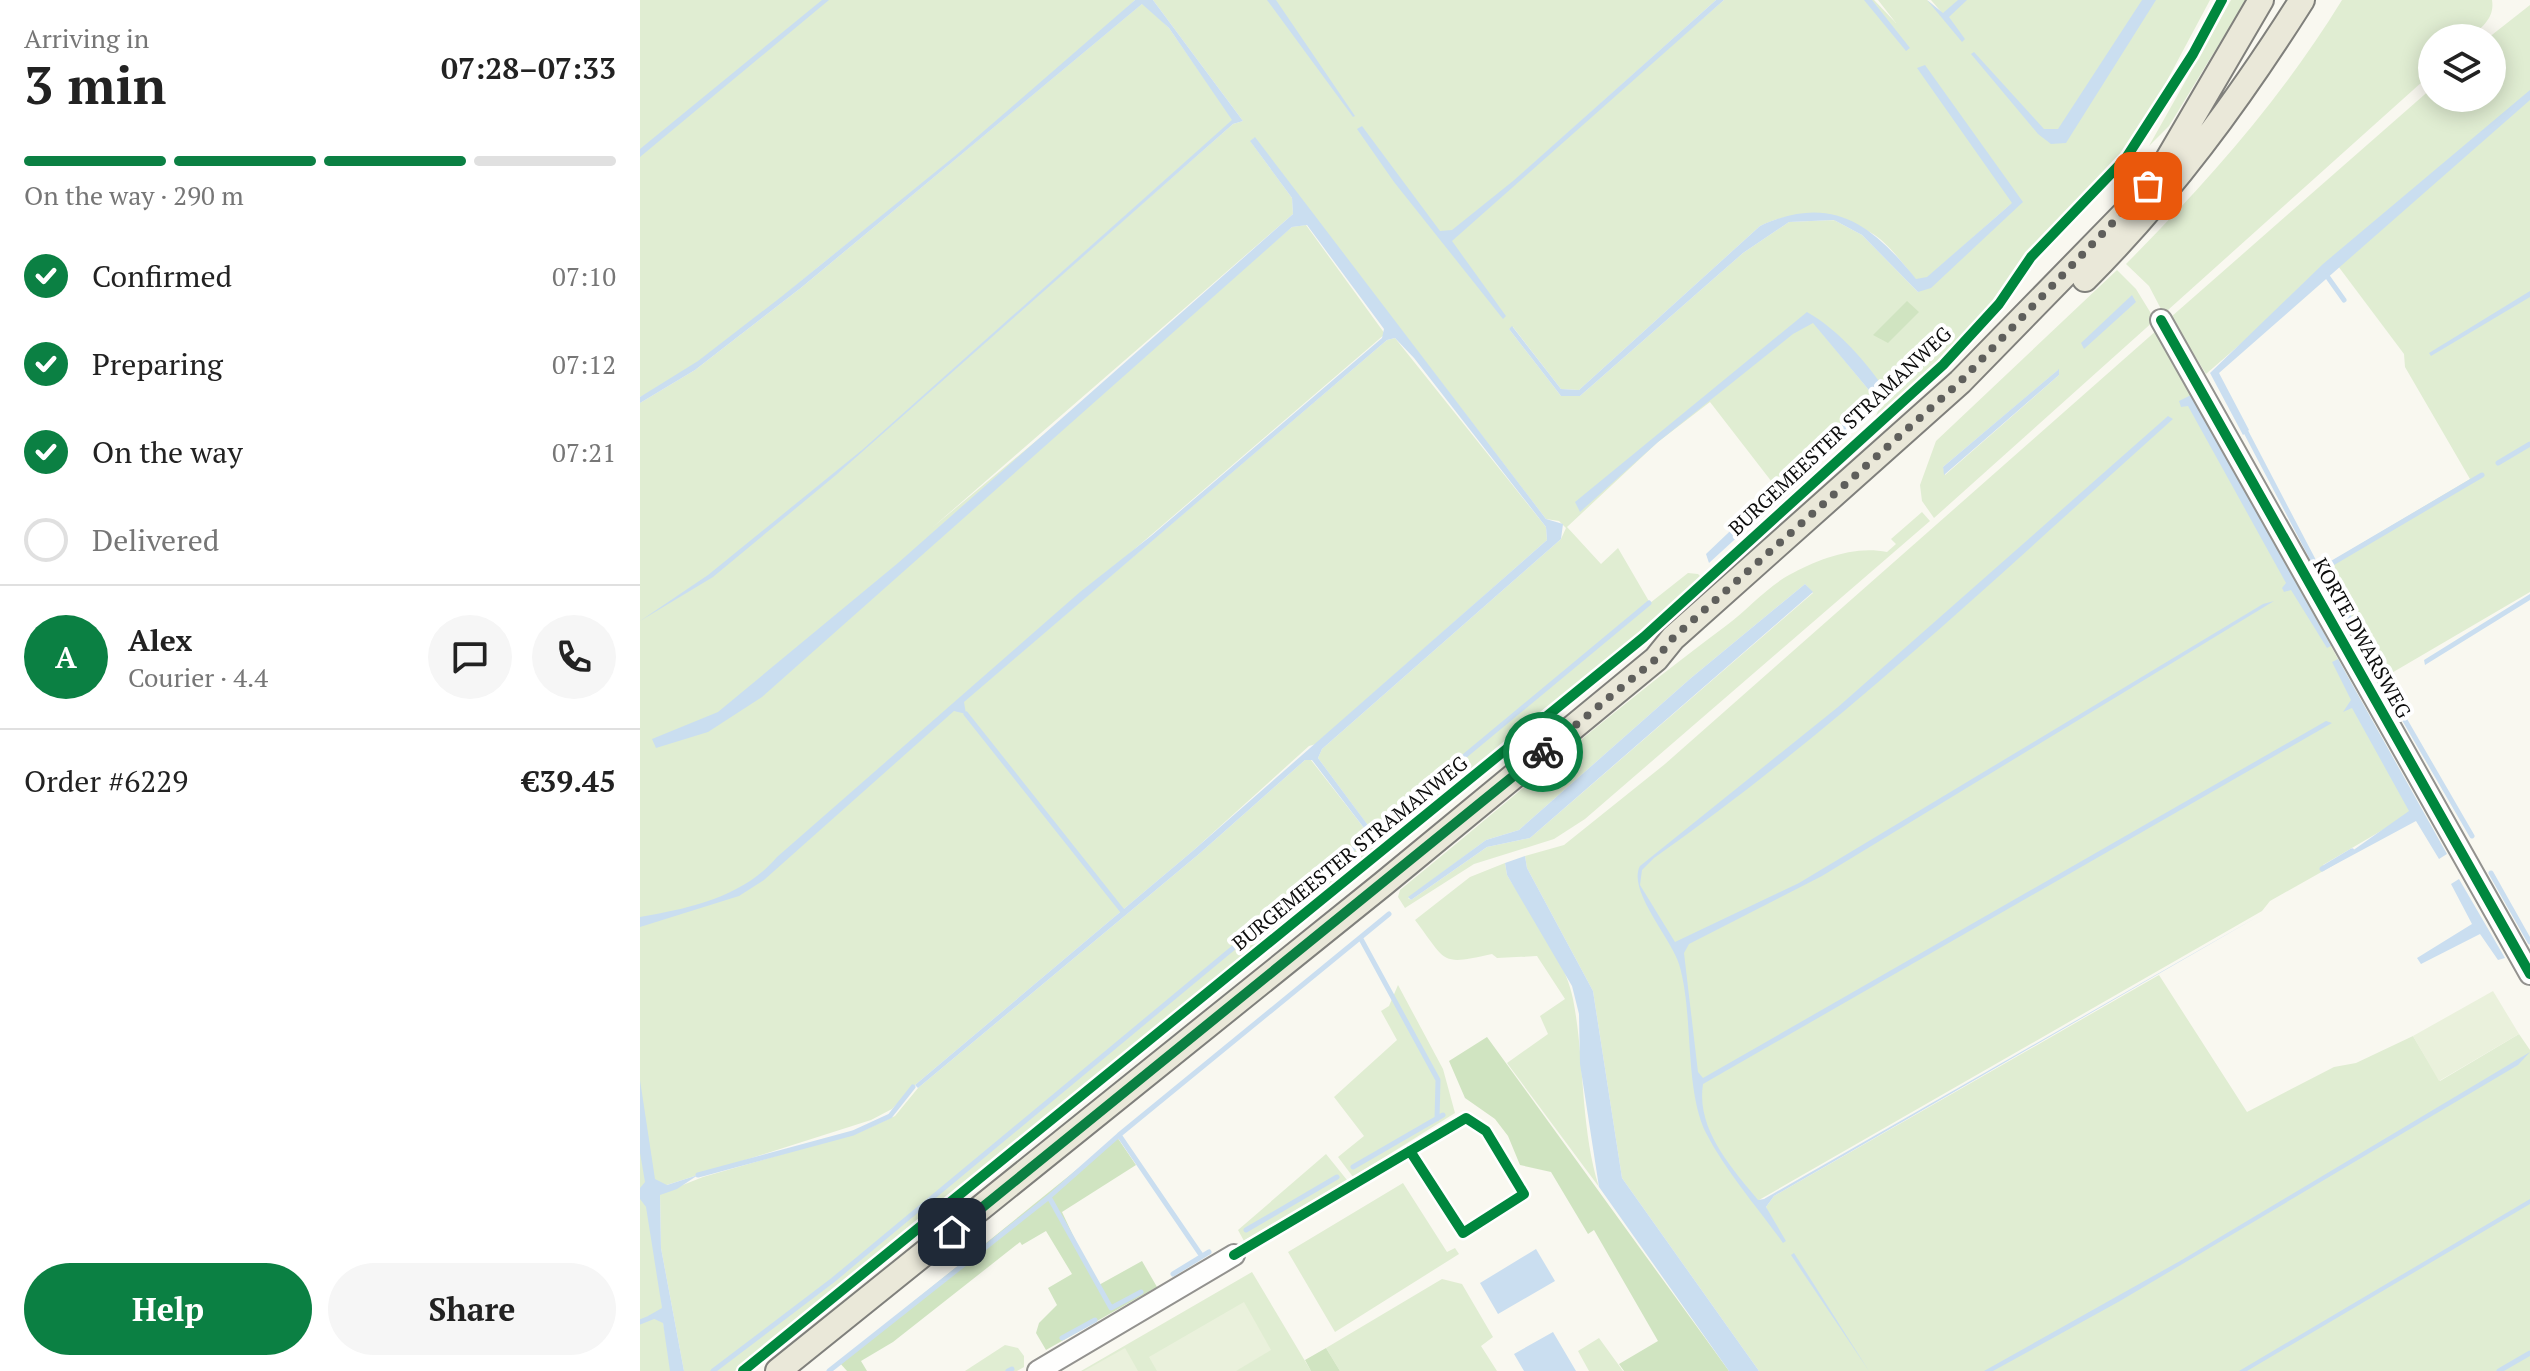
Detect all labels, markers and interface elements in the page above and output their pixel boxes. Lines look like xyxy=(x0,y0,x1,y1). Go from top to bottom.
text: Arriving in xyxy=(24,21,149,55)
map controls xyxy=(2418,24,2506,112)
button: layers xyxy=(2418,24,2506,112)
text: 07:28–07:33 xyxy=(441,48,616,88)
text: 3 min xyxy=(24,50,166,119)
pin xyxy=(2114,152,2182,220)
icon: bag xyxy=(2126,164,2170,208)
text: On the way · 290 m xyxy=(24,178,244,212)
icon: check xyxy=(24,254,68,298)
text: Confirmed xyxy=(92,256,232,296)
text: 07:10 xyxy=(552,259,616,293)
street label: BURGEMEESTER STRAMANWEG xyxy=(1722,320,1957,541)
icon: check xyxy=(24,342,68,386)
text: Preparing xyxy=(92,344,223,384)
text: 07:12 xyxy=(552,347,616,381)
icon: check xyxy=(24,430,68,474)
text: On the way xyxy=(92,432,243,472)
text: 07:21 xyxy=(552,435,616,469)
text: Delivered xyxy=(92,520,219,560)
street label: KORTE DWARSWEG xyxy=(2307,553,2418,723)
button: chat xyxy=(428,615,512,699)
button: phone xyxy=(532,615,616,699)
text: Alex xyxy=(128,620,192,660)
text: A xyxy=(55,637,77,677)
text: Courier · 4.4 xyxy=(128,660,268,694)
courier xyxy=(1503,712,1583,792)
icon: bike xyxy=(1521,730,1565,774)
street label: BURGEMEESTER STRAMANWEG xyxy=(1226,749,1473,956)
text: Order #6229 xyxy=(24,761,188,801)
text: €39.45 xyxy=(522,761,616,801)
pin xyxy=(918,1198,986,1266)
icon: home xyxy=(930,1210,974,1254)
button: Help xyxy=(24,1263,312,1355)
button: Share xyxy=(328,1263,616,1355)

